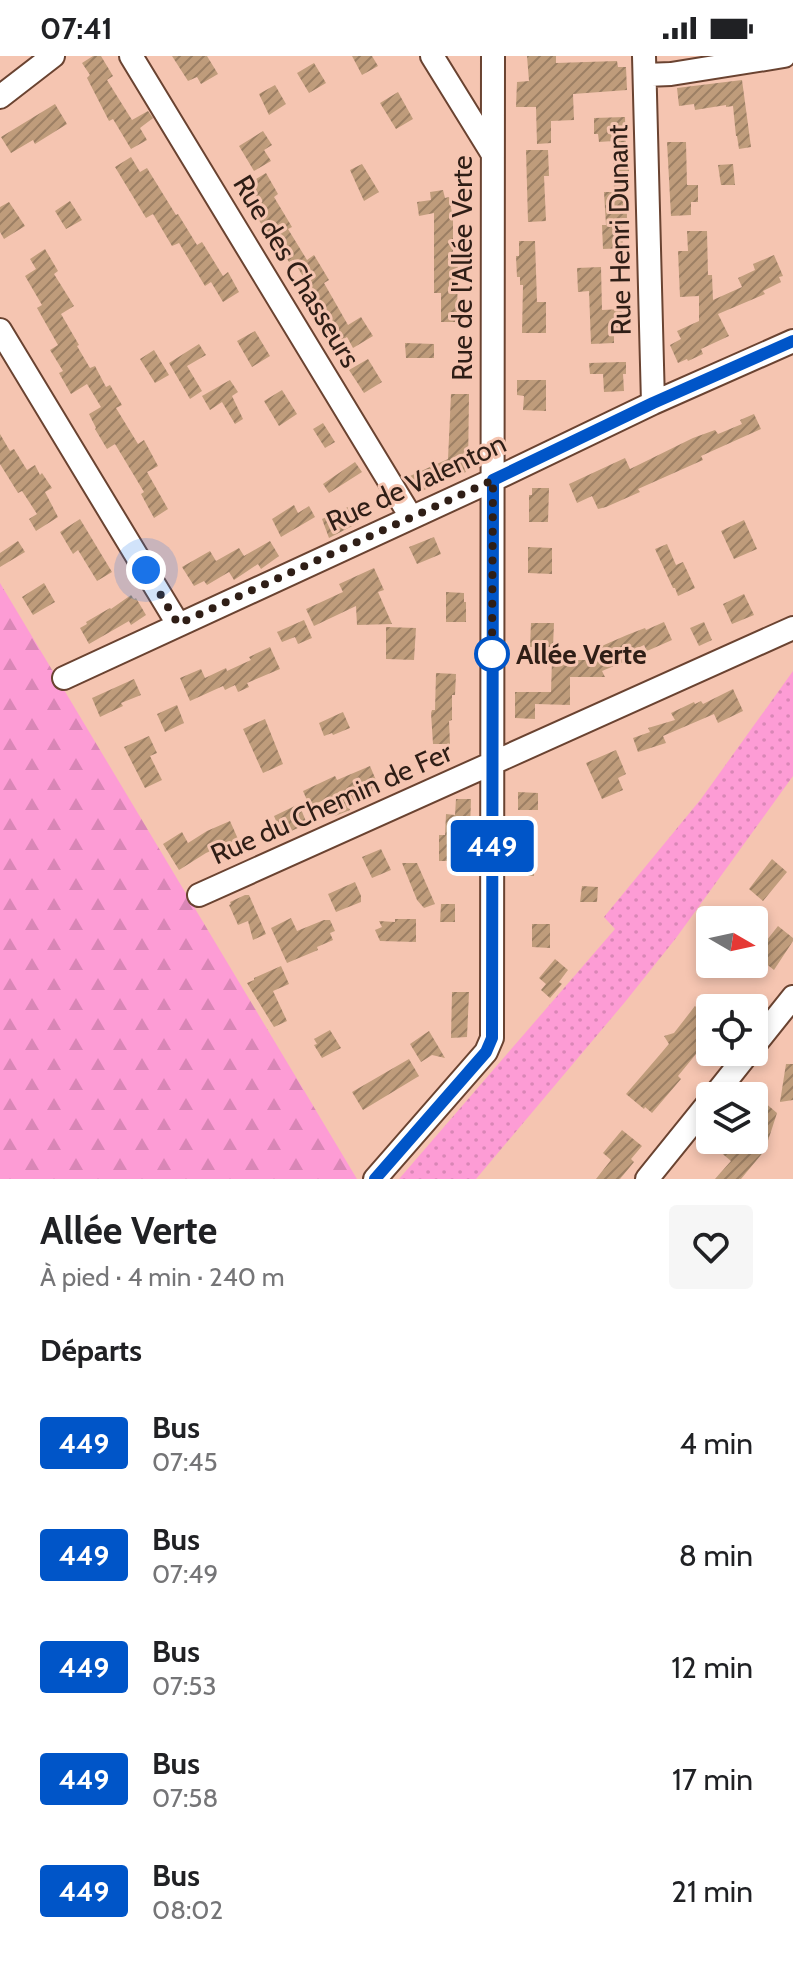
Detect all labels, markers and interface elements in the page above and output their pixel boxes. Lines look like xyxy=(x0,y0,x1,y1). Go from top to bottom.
text: 07:41 xyxy=(40,10,113,47)
street label: Rue Henri Dunant xyxy=(600,124,638,336)
street label: Rue de l'Allée Verte xyxy=(445,155,479,381)
street label: Rue des Chasseurs xyxy=(226,169,368,373)
street label: Rue de Valenton xyxy=(321,426,511,538)
your location xyxy=(126,550,166,590)
marker: Allée Verte xyxy=(475,637,509,671)
place label: Allée Verte xyxy=(516,637,647,671)
street label: Rue du Chemin de Fer xyxy=(205,734,457,871)
line badge: 449 xyxy=(446,820,538,872)
text: 449 xyxy=(467,829,517,863)
north arrow xyxy=(696,906,768,978)
map controls xyxy=(696,906,768,1154)
button: locate xyxy=(696,994,768,1066)
button: layers xyxy=(696,1082,768,1154)
button: heart xyxy=(669,1205,753,1289)
text: Allée Verte xyxy=(40,1207,217,1254)
text: À pied · 4 min · 240 m xyxy=(40,1261,285,1293)
text: Départs xyxy=(40,1332,142,1369)
text: Bus xyxy=(152,1409,200,1446)
text: 4 min xyxy=(679,1425,753,1462)
text: 449 xyxy=(59,1426,109,1460)
text: 07:45 xyxy=(152,1446,217,1478)
text: Bus xyxy=(152,1521,200,1558)
text: 8 min xyxy=(679,1537,753,1574)
text: 449 xyxy=(59,1538,109,1572)
text: 07:49 xyxy=(152,1558,218,1590)
text: Bus xyxy=(152,1633,200,1670)
text: 12 min xyxy=(671,1649,753,1686)
text: 449 xyxy=(59,1650,109,1684)
text: 07:53 xyxy=(152,1670,216,1702)
text: Bus xyxy=(152,1745,200,1782)
text: 17 min xyxy=(672,1761,753,1798)
text: 449 xyxy=(59,1762,109,1796)
text: 07:58 xyxy=(152,1782,218,1814)
text: Bus xyxy=(152,1857,200,1894)
text: 21 min xyxy=(671,1873,753,1910)
text: 449 xyxy=(59,1874,109,1908)
text: 08:02 xyxy=(152,1894,223,1926)

